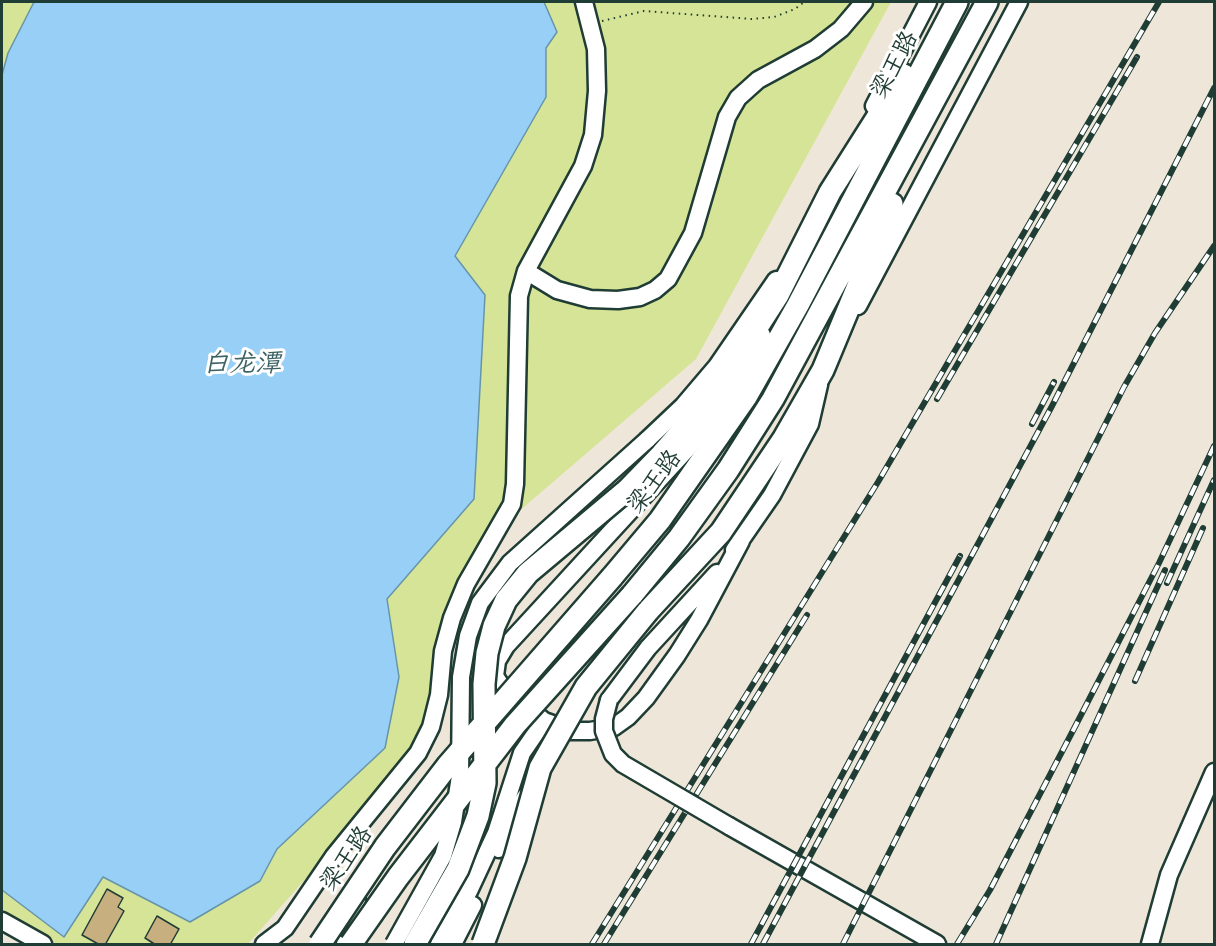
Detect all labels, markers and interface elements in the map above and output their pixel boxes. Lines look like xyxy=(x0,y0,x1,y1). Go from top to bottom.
street label: 梁王路 xyxy=(865,26,925,104)
water label: 白龙潭 xyxy=(203,348,281,380)
street label: 梁王路 xyxy=(622,445,688,519)
street label: 梁王路 xyxy=(315,821,379,897)

